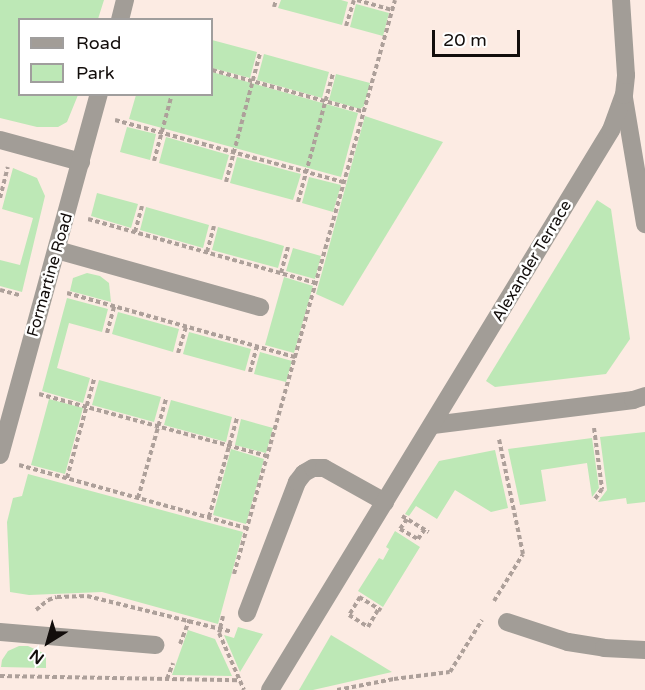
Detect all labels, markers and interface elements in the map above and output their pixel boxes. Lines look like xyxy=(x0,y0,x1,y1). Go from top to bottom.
legend xyxy=(18,18,213,96)
scale bar xyxy=(435,18,524,56)
text: 20 m xyxy=(443,29,487,51)
text: Road xyxy=(76,32,121,54)
text: Park xyxy=(76,62,114,84)
street label: Alexander Terrace xyxy=(488,197,576,325)
street label: Formartine Road xyxy=(23,211,77,339)
north arrow xyxy=(18,612,78,672)
text: N xyxy=(26,645,48,668)

